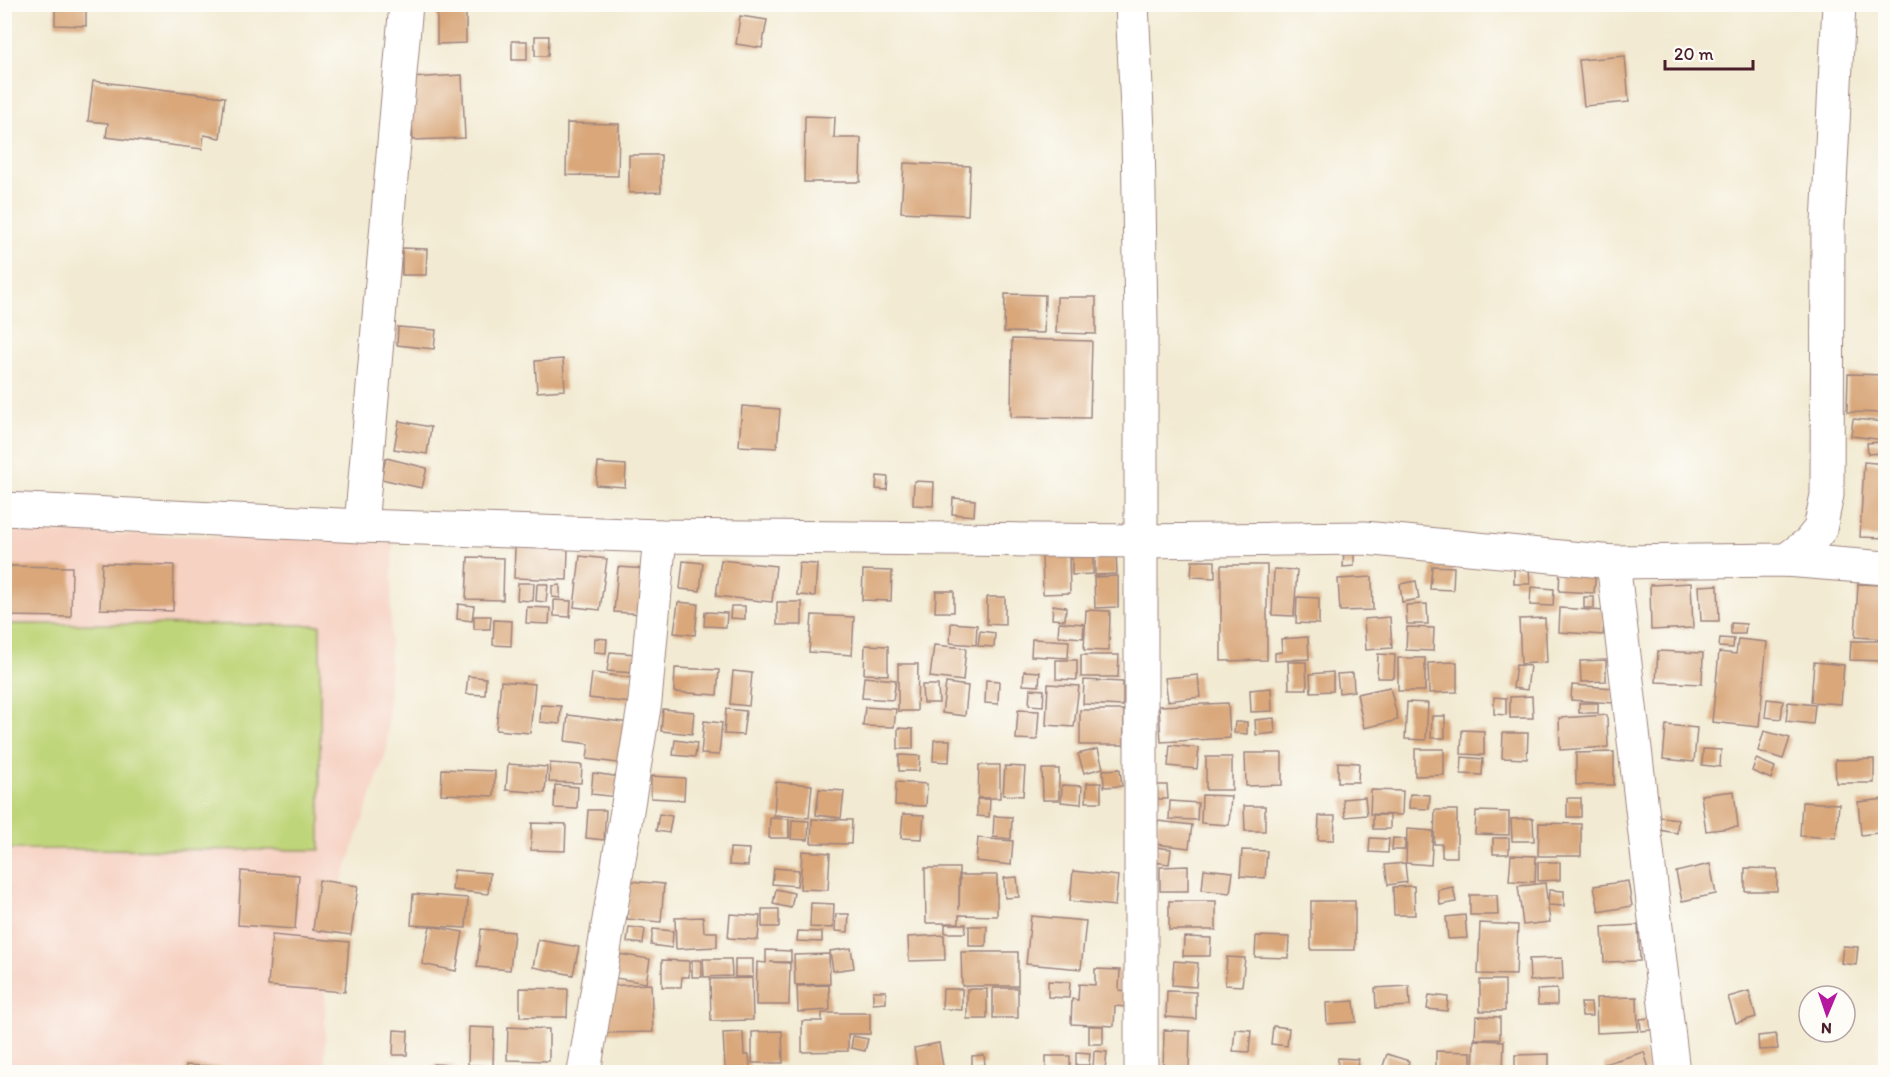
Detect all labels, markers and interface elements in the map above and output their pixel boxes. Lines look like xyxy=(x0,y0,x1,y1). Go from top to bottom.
scale bar xyxy=(1665,33,1754,71)
text: 20 m xyxy=(1674,43,1714,65)
north arrow xyxy=(1797,984,1857,1044)
text: N xyxy=(1821,1019,1832,1038)

